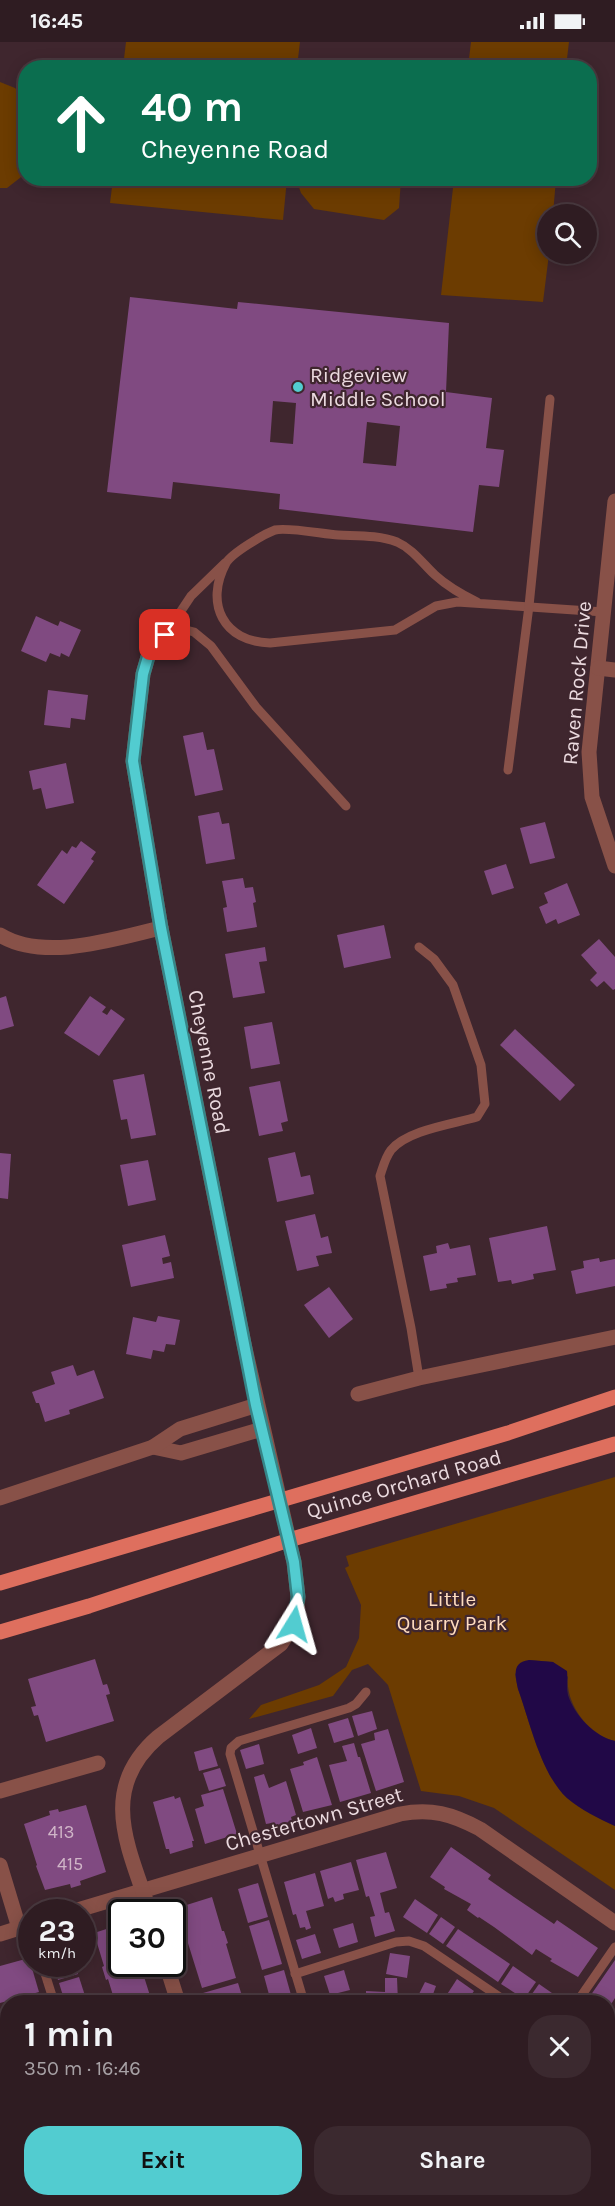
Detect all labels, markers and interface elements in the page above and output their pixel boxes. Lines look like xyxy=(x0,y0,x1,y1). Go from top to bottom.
text: 16:45 xyxy=(30,8,83,34)
text: 40 m xyxy=(141,82,243,132)
icon: ahead xyxy=(42,84,120,162)
text: Cheyenne Road xyxy=(141,133,329,165)
map controls xyxy=(537,204,597,264)
button: search xyxy=(537,204,597,264)
place label: Ridgeview Middle School xyxy=(310,363,446,411)
marker: Ridgeview Middle School xyxy=(291,380,305,394)
street label: Raven Rock Drive xyxy=(558,600,596,766)
pin xyxy=(139,609,190,660)
icon: arrive xyxy=(148,618,181,651)
street label: Cheyenne Road xyxy=(183,988,235,1136)
street label: Quince Orchard Road xyxy=(304,1445,504,1523)
park label: Little Quarry Park xyxy=(397,1587,507,1635)
position arrow xyxy=(262,1592,326,1656)
street label: Chestertown Street xyxy=(222,1782,406,1856)
house number: 413 xyxy=(48,1821,74,1843)
house number: 415 xyxy=(57,1853,83,1875)
speed limit sign: 30 xyxy=(108,1899,186,1977)
text: 23 xyxy=(39,1913,75,1949)
text: km/h xyxy=(38,1944,76,1962)
text: 1 min xyxy=(24,2013,114,2055)
button: close xyxy=(528,2015,591,2078)
text: 350 m · 16:46 xyxy=(24,2057,141,2080)
button: Exit xyxy=(24,2126,302,2195)
button: Share xyxy=(314,2126,591,2195)

